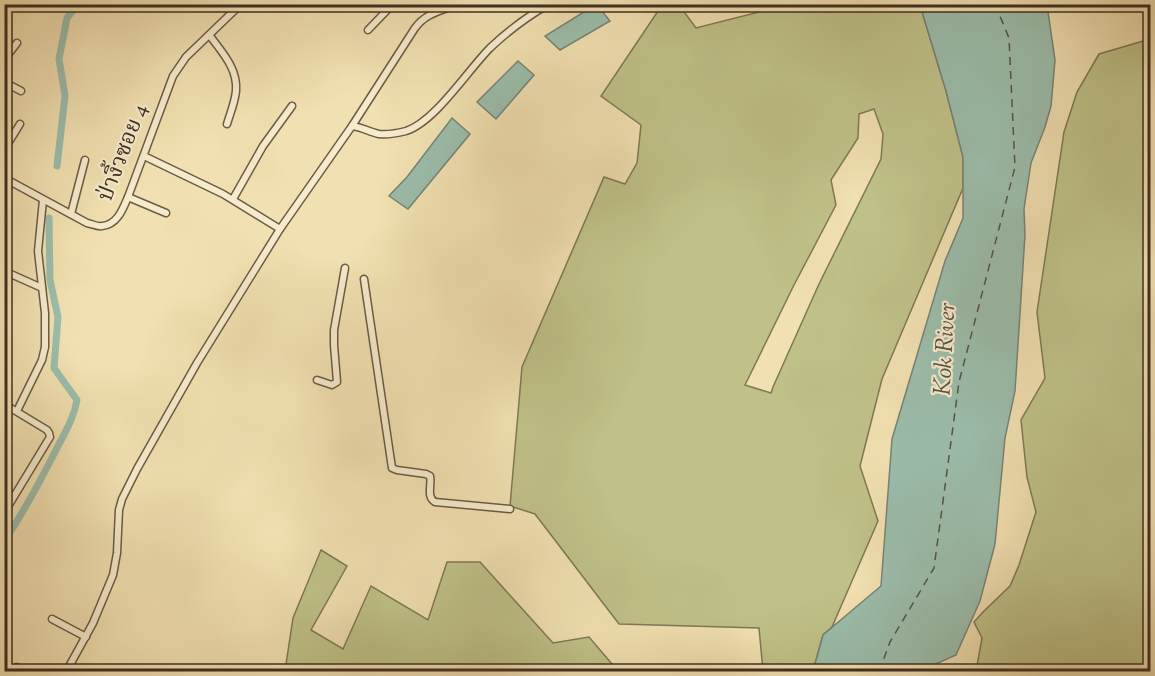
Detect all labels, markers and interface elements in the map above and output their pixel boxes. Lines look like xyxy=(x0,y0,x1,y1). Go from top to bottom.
street label: ป่างิ้วซอย 4 xyxy=(88,99,157,206)
water label: Kok River xyxy=(927,301,965,396)

